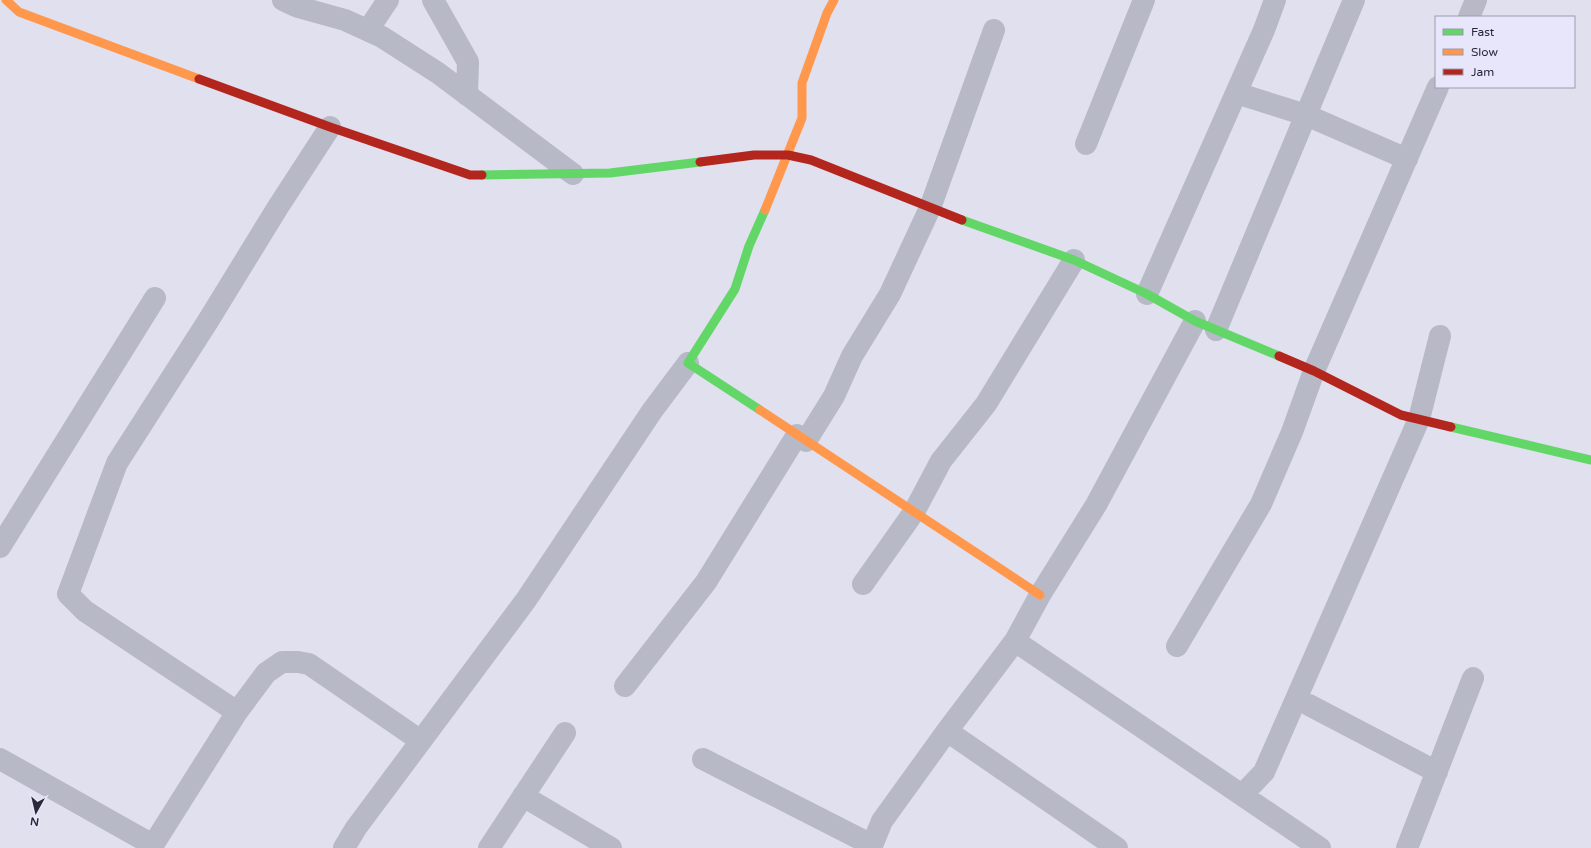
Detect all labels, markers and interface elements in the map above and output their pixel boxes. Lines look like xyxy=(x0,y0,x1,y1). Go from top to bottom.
legend xyxy=(1435,16,1575,88)
text: Fast xyxy=(1471,25,1495,39)
text: Slow xyxy=(1471,45,1498,59)
text: Jam xyxy=(1471,65,1494,79)
north arrow xyxy=(16,792,56,832)
text: N xyxy=(29,814,40,828)

